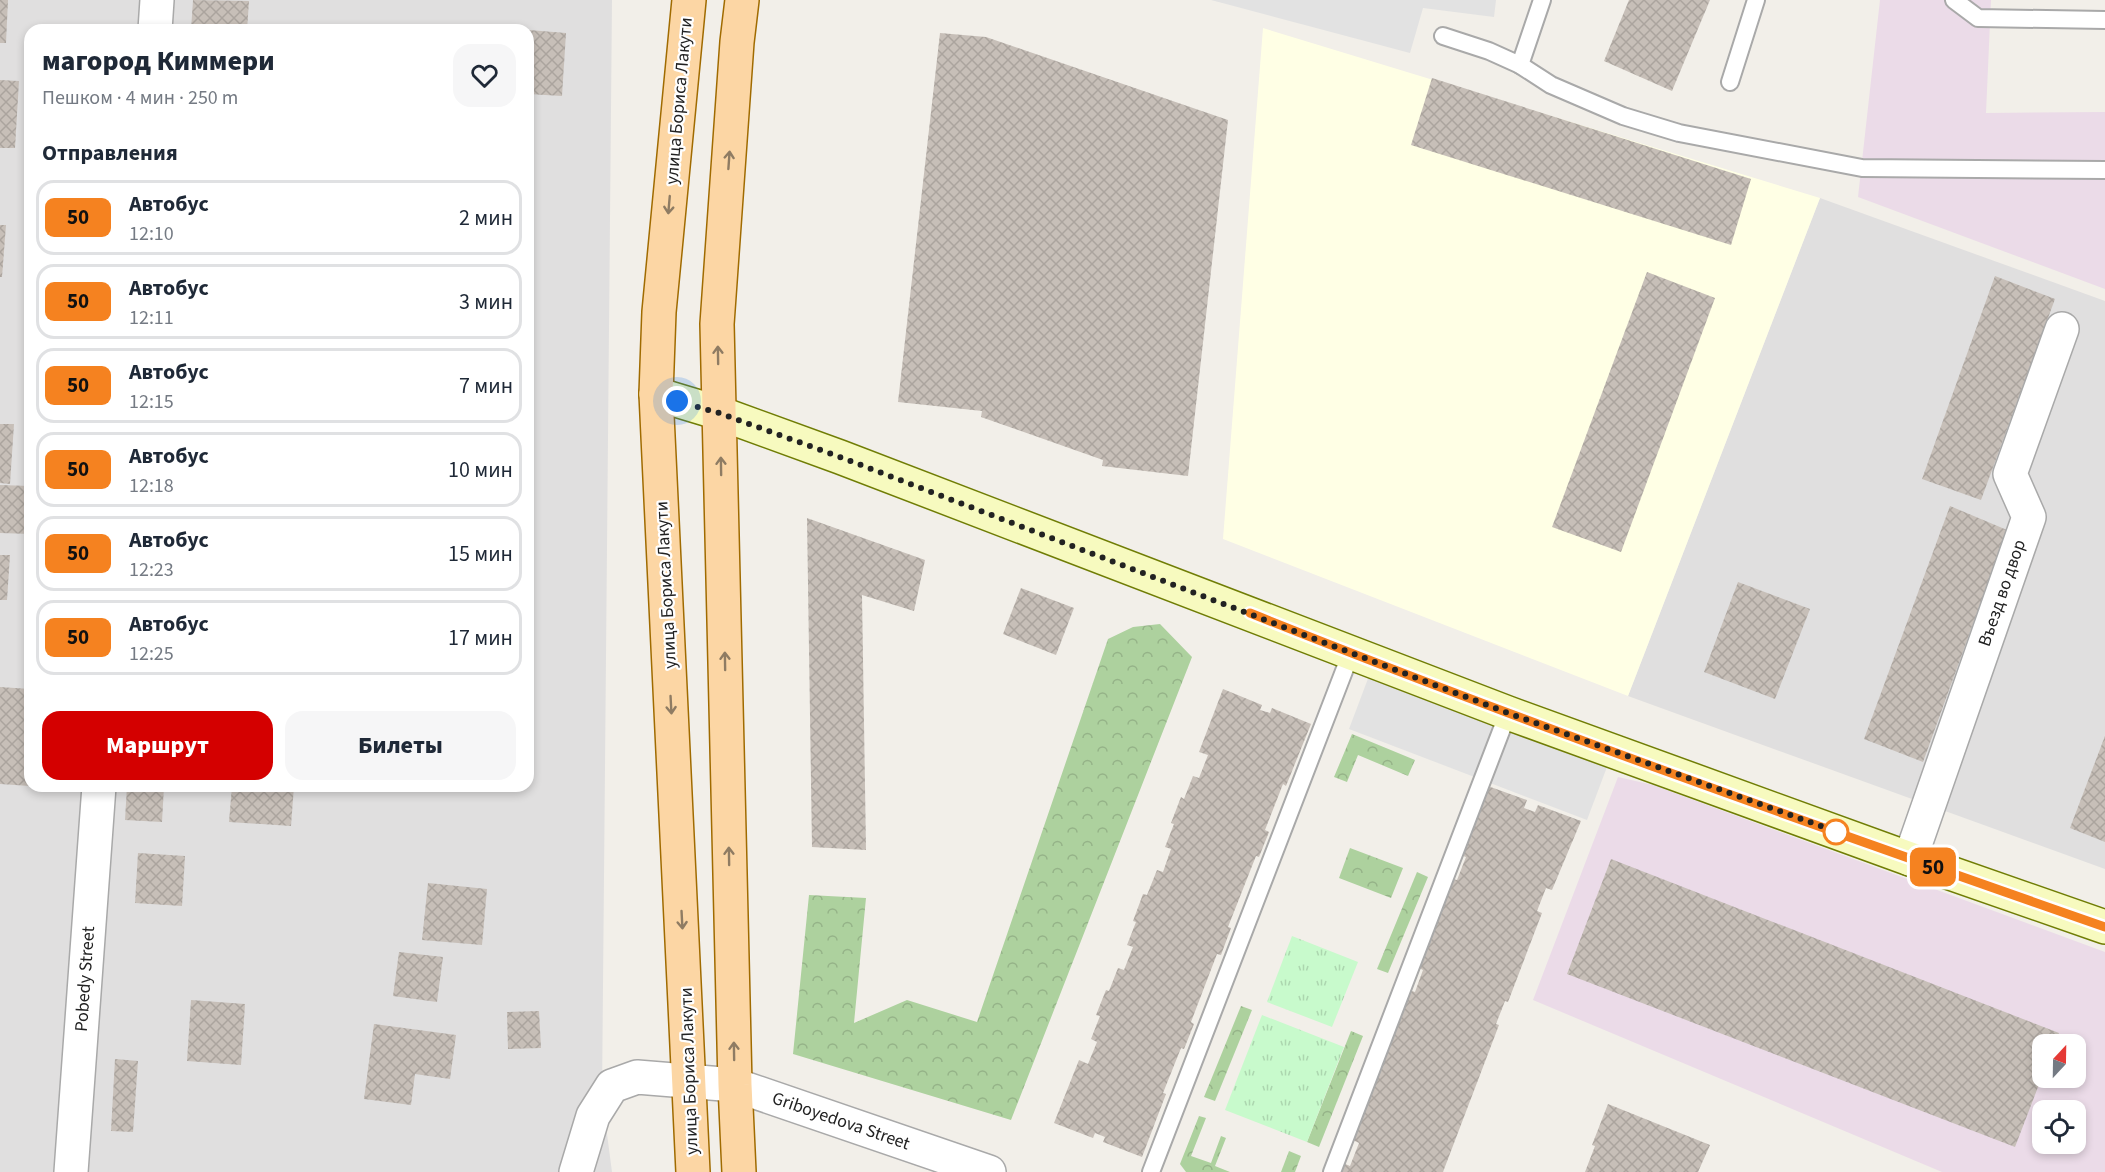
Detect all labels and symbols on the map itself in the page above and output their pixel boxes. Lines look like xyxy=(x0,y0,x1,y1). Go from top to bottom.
street label: улица Бориса Лакути xyxy=(659,16,699,186)
one-way arrow xyxy=(723,151,734,171)
one-way arrow xyxy=(663,194,674,214)
one-way arrow xyxy=(712,345,724,365)
your location xyxy=(662,386,692,416)
one-way arrow xyxy=(715,456,726,476)
street label: улица Бориса Лакути xyxy=(649,501,683,669)
street label: Въезд во двор xyxy=(1972,536,2032,650)
one-way arrow xyxy=(719,651,731,671)
one-way arrow xyxy=(666,694,677,714)
unlabelled marker xyxy=(1823,819,1849,845)
one-way arrow xyxy=(724,846,735,866)
line badge: 50 xyxy=(1906,848,1960,886)
one-way arrow xyxy=(676,910,687,930)
street label: Pobedy Street xyxy=(69,926,101,1032)
street label: улица Бориса Лакути xyxy=(674,987,704,1155)
north arrow xyxy=(2032,1034,2086,1088)
one-way arrow xyxy=(728,1041,740,1061)
street label: Griboyedova Street xyxy=(769,1086,913,1156)

